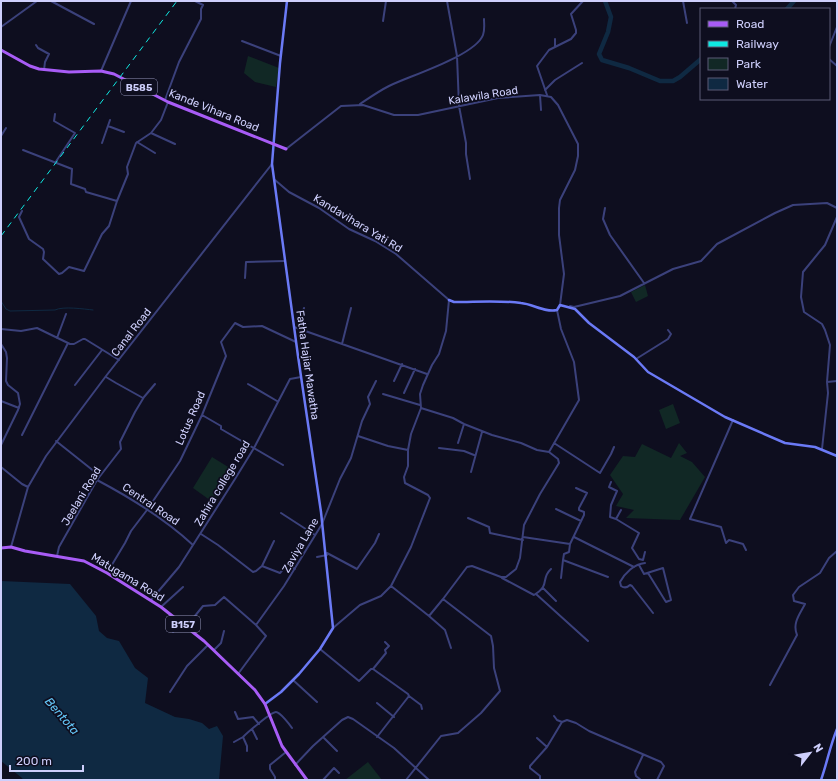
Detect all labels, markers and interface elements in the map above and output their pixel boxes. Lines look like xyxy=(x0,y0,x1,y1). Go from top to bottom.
legend xyxy=(700,8,830,100)
text: Road xyxy=(736,17,764,31)
text: Railway xyxy=(736,37,779,51)
text: Park xyxy=(736,57,762,71)
text: Water xyxy=(736,77,768,91)
road number: B585 xyxy=(121,79,157,95)
street label: Kalawila Road xyxy=(447,84,519,107)
street label: Kande Vihara Road xyxy=(167,86,261,134)
street label: Kandavihara Yati Rd xyxy=(311,192,404,255)
street label: Canal Road xyxy=(109,306,154,359)
street label: Fatha Hajiar Mawatha xyxy=(293,309,322,421)
street label: Lotus Road xyxy=(173,389,208,447)
street label: Zahira college road xyxy=(192,438,253,528)
street label: Jeelani Road xyxy=(59,465,104,528)
street label: Central Road xyxy=(120,481,182,528)
street label: Zaviya Lane xyxy=(280,516,321,575)
street label: Matugama Road xyxy=(89,550,167,604)
road number: B157 xyxy=(166,616,200,632)
water label: Bentota xyxy=(42,694,82,738)
north arrow xyxy=(790,733,830,773)
text: N xyxy=(811,741,826,755)
scale bar xyxy=(10,747,83,773)
text: 200 m xyxy=(16,754,52,768)

